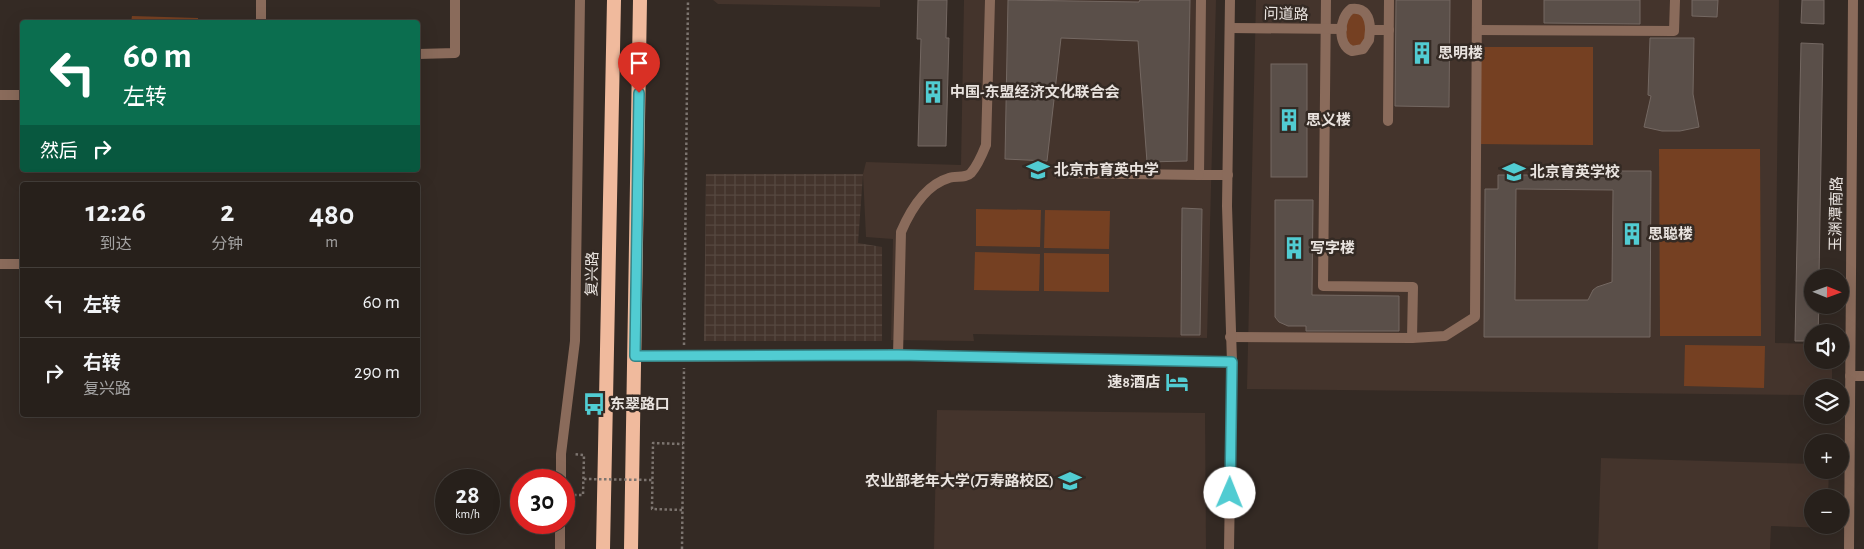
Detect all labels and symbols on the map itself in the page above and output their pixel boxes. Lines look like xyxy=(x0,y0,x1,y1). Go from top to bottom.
street label: 问道路 xyxy=(1263,6,1309,22)
building icon: 思明楼 xyxy=(1409,40,1435,66)
pin xyxy=(618,42,660,93)
place label: 思明楼 xyxy=(1438,45,1483,61)
building icon: 中国-东盟经济文化联合会 xyxy=(920,79,946,105)
place label: 中国-东盟经济文化联合会 xyxy=(950,83,1120,100)
building icon: 思义楼 xyxy=(1276,107,1302,133)
place label: 思义楼 xyxy=(1306,112,1351,128)
school or university icon: 北京市育英中学 xyxy=(1025,157,1051,183)
school or university icon: 北京育英学校 xyxy=(1501,159,1527,185)
place label: 北京市育英中学 xyxy=(1054,161,1159,178)
place label: 北京育英学校 xyxy=(1530,163,1620,180)
street label: 玉渊潭南路 xyxy=(1826,176,1845,252)
building icon: 思聪楼 xyxy=(1619,221,1645,247)
place label: 思聪楼 xyxy=(1648,226,1693,242)
building icon: 写字楼 xyxy=(1281,235,1307,261)
place label: 写字楼 xyxy=(1310,239,1355,256)
street label: 复兴路 xyxy=(584,251,600,297)
north arrow xyxy=(1804,269,1849,314)
hotel icon: 速8酒店 xyxy=(1164,369,1190,395)
place label: 速8酒店 xyxy=(1108,374,1160,390)
bus stop icon: 东翠路口 xyxy=(581,391,607,417)
place label: 东翠路口 xyxy=(610,396,670,412)
position arrow xyxy=(1203,466,1255,518)
school or university icon: 农业部老年大学(万寿路校区) xyxy=(1057,468,1083,494)
speed limit sign: 30 xyxy=(510,469,575,534)
place label: 农业部老年大学(万寿路校区) xyxy=(865,472,1054,489)

